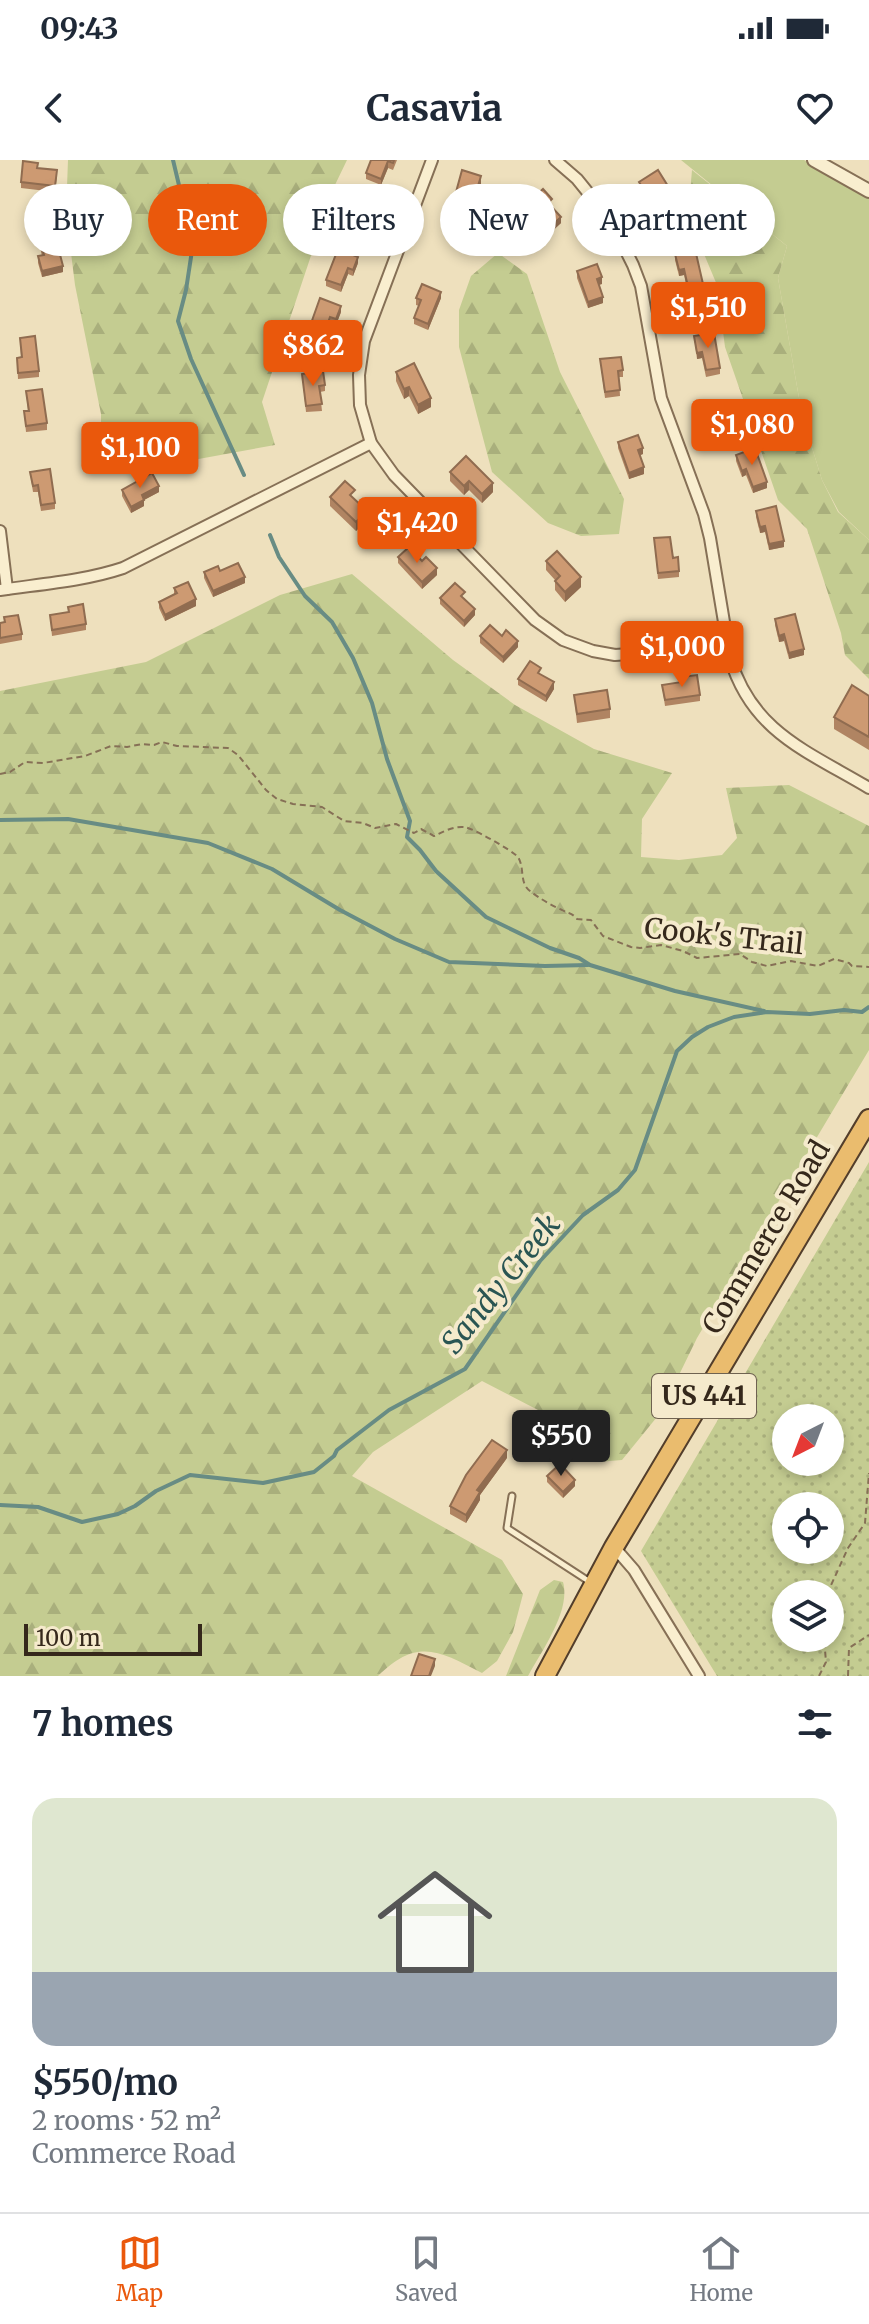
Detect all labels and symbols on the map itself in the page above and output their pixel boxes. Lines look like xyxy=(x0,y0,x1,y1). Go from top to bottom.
pin: $1,510 xyxy=(643,282,773,350)
pin: $862 xyxy=(266,320,360,388)
pin: $1,080 xyxy=(687,399,817,467)
pin: $1,100 xyxy=(75,422,205,490)
pin: $1,420 xyxy=(352,497,482,565)
pin: $1,000 xyxy=(617,621,747,689)
street label: Cook's Trail xyxy=(643,910,806,962)
street label: Commerce Road xyxy=(694,1134,838,1340)
water label: Sandy Creek xyxy=(433,1206,568,1361)
road number: US 441 xyxy=(652,1374,756,1418)
north arrow xyxy=(772,1404,844,1476)
pin: $550 xyxy=(514,1410,608,1478)
scale bar xyxy=(24,1620,202,1656)

